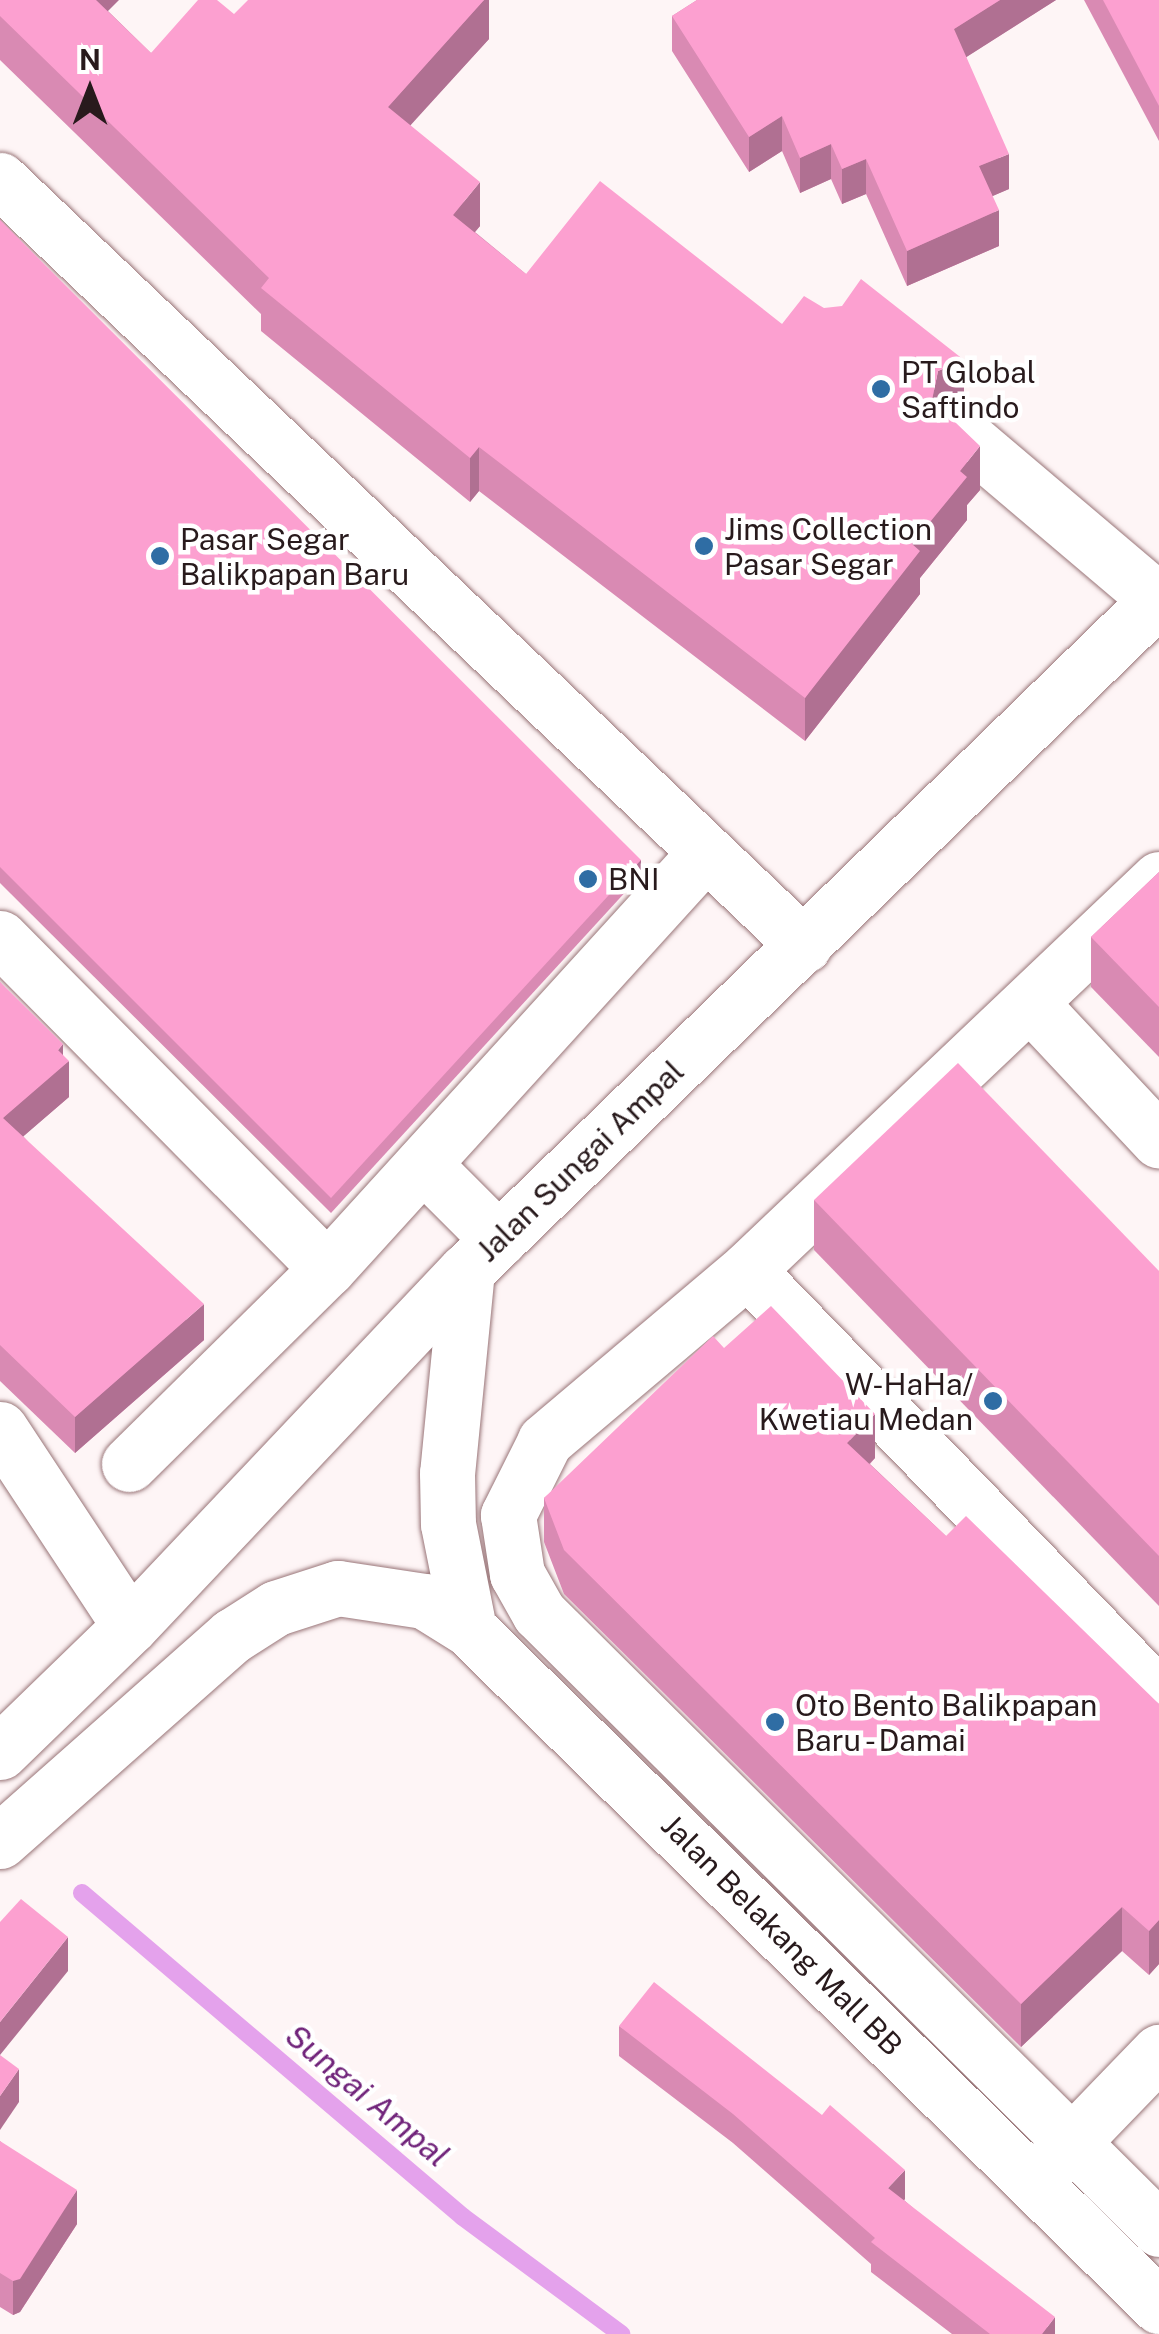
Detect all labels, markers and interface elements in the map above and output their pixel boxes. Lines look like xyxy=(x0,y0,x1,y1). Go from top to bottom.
north arrow xyxy=(40,40,140,140)
text: N xyxy=(79,43,101,76)
place label: PT Global Saftindo xyxy=(901,354,1036,424)
marker: PT Global Saftindo xyxy=(870,378,892,400)
place label: Jims Collection Pasar Segar xyxy=(724,511,932,582)
place label: Pasar Segar Balikpapan Baru xyxy=(180,521,409,592)
marker: Jims Collection Pasar Segar xyxy=(693,535,715,557)
marker: Pasar Segar Balikpapan Baru xyxy=(149,545,171,567)
place label: BNI xyxy=(608,861,659,897)
marker: BNI xyxy=(577,868,599,890)
street label: Jalan Sungai Ampal xyxy=(469,1053,691,1269)
place label: W-HaHa/ Kwetiau Medan xyxy=(759,1366,973,1436)
marker: W-HaHa/ Kwetiau Medan xyxy=(982,1390,1004,1412)
place label: Oto Bento Balikpapan Baru - Damai xyxy=(795,1687,1098,1758)
marker: Oto Bento Balikpapan Baru - Damai xyxy=(764,1711,786,1733)
street label: Jalan Belakang Mall BB xyxy=(654,1807,910,2063)
water label: Sungai Ampal xyxy=(278,2017,456,2175)

